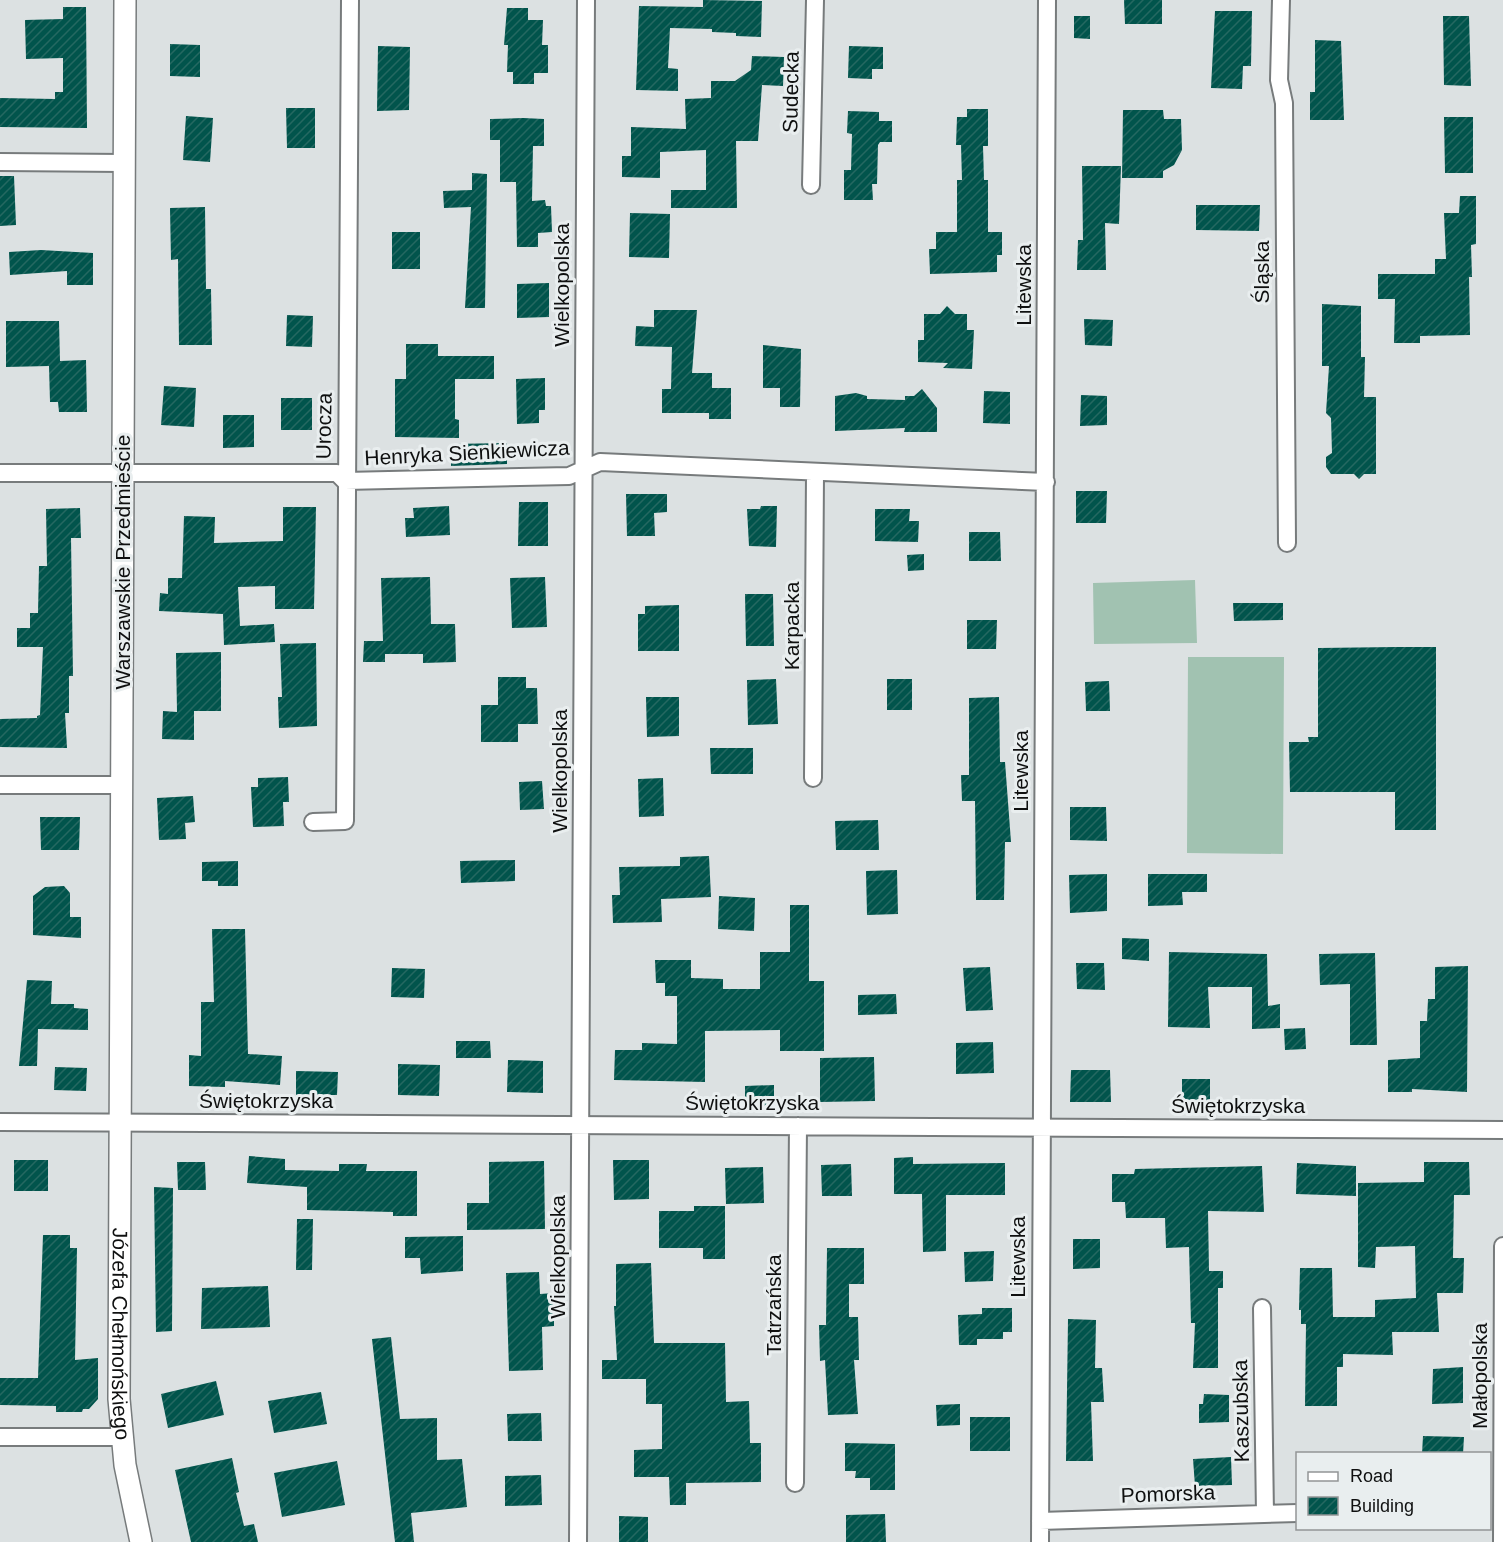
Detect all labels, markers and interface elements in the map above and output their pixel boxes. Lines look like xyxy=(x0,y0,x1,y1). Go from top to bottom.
street label: Sudecka xyxy=(778,51,803,133)
street label: Wielkopolska xyxy=(550,223,573,347)
street label: Śląska xyxy=(1250,240,1273,304)
street label: Litewska xyxy=(1012,244,1035,326)
street label: Urocza xyxy=(311,392,336,459)
street label: Warszawskie Przedmieście xyxy=(111,435,134,689)
street label: Henryka Sienkiewicza xyxy=(364,436,570,469)
street label: Karpacka xyxy=(780,581,803,670)
street label: Wielkopolska xyxy=(548,709,571,833)
street label: Litewska xyxy=(1009,730,1032,812)
street label: Świętokrzyska xyxy=(199,1089,333,1112)
street label: Świętokrzyska xyxy=(685,1091,819,1114)
street label: Świętokrzyska xyxy=(1171,1094,1305,1117)
street label: Wielkopolska xyxy=(546,1195,569,1319)
street label: Litewska xyxy=(1006,1216,1029,1298)
street label: Józefa Chełmońskiego xyxy=(108,1228,135,1441)
street label: Tatrzańska xyxy=(762,1254,785,1356)
street label: Małopolska xyxy=(1468,1323,1491,1429)
street label: Kaszubska xyxy=(1228,1359,1253,1463)
legend xyxy=(1296,1452,1491,1530)
text: Road xyxy=(1350,1466,1393,1486)
street label: Pomorska xyxy=(1120,1480,1216,1507)
text: Building xyxy=(1350,1496,1414,1516)

